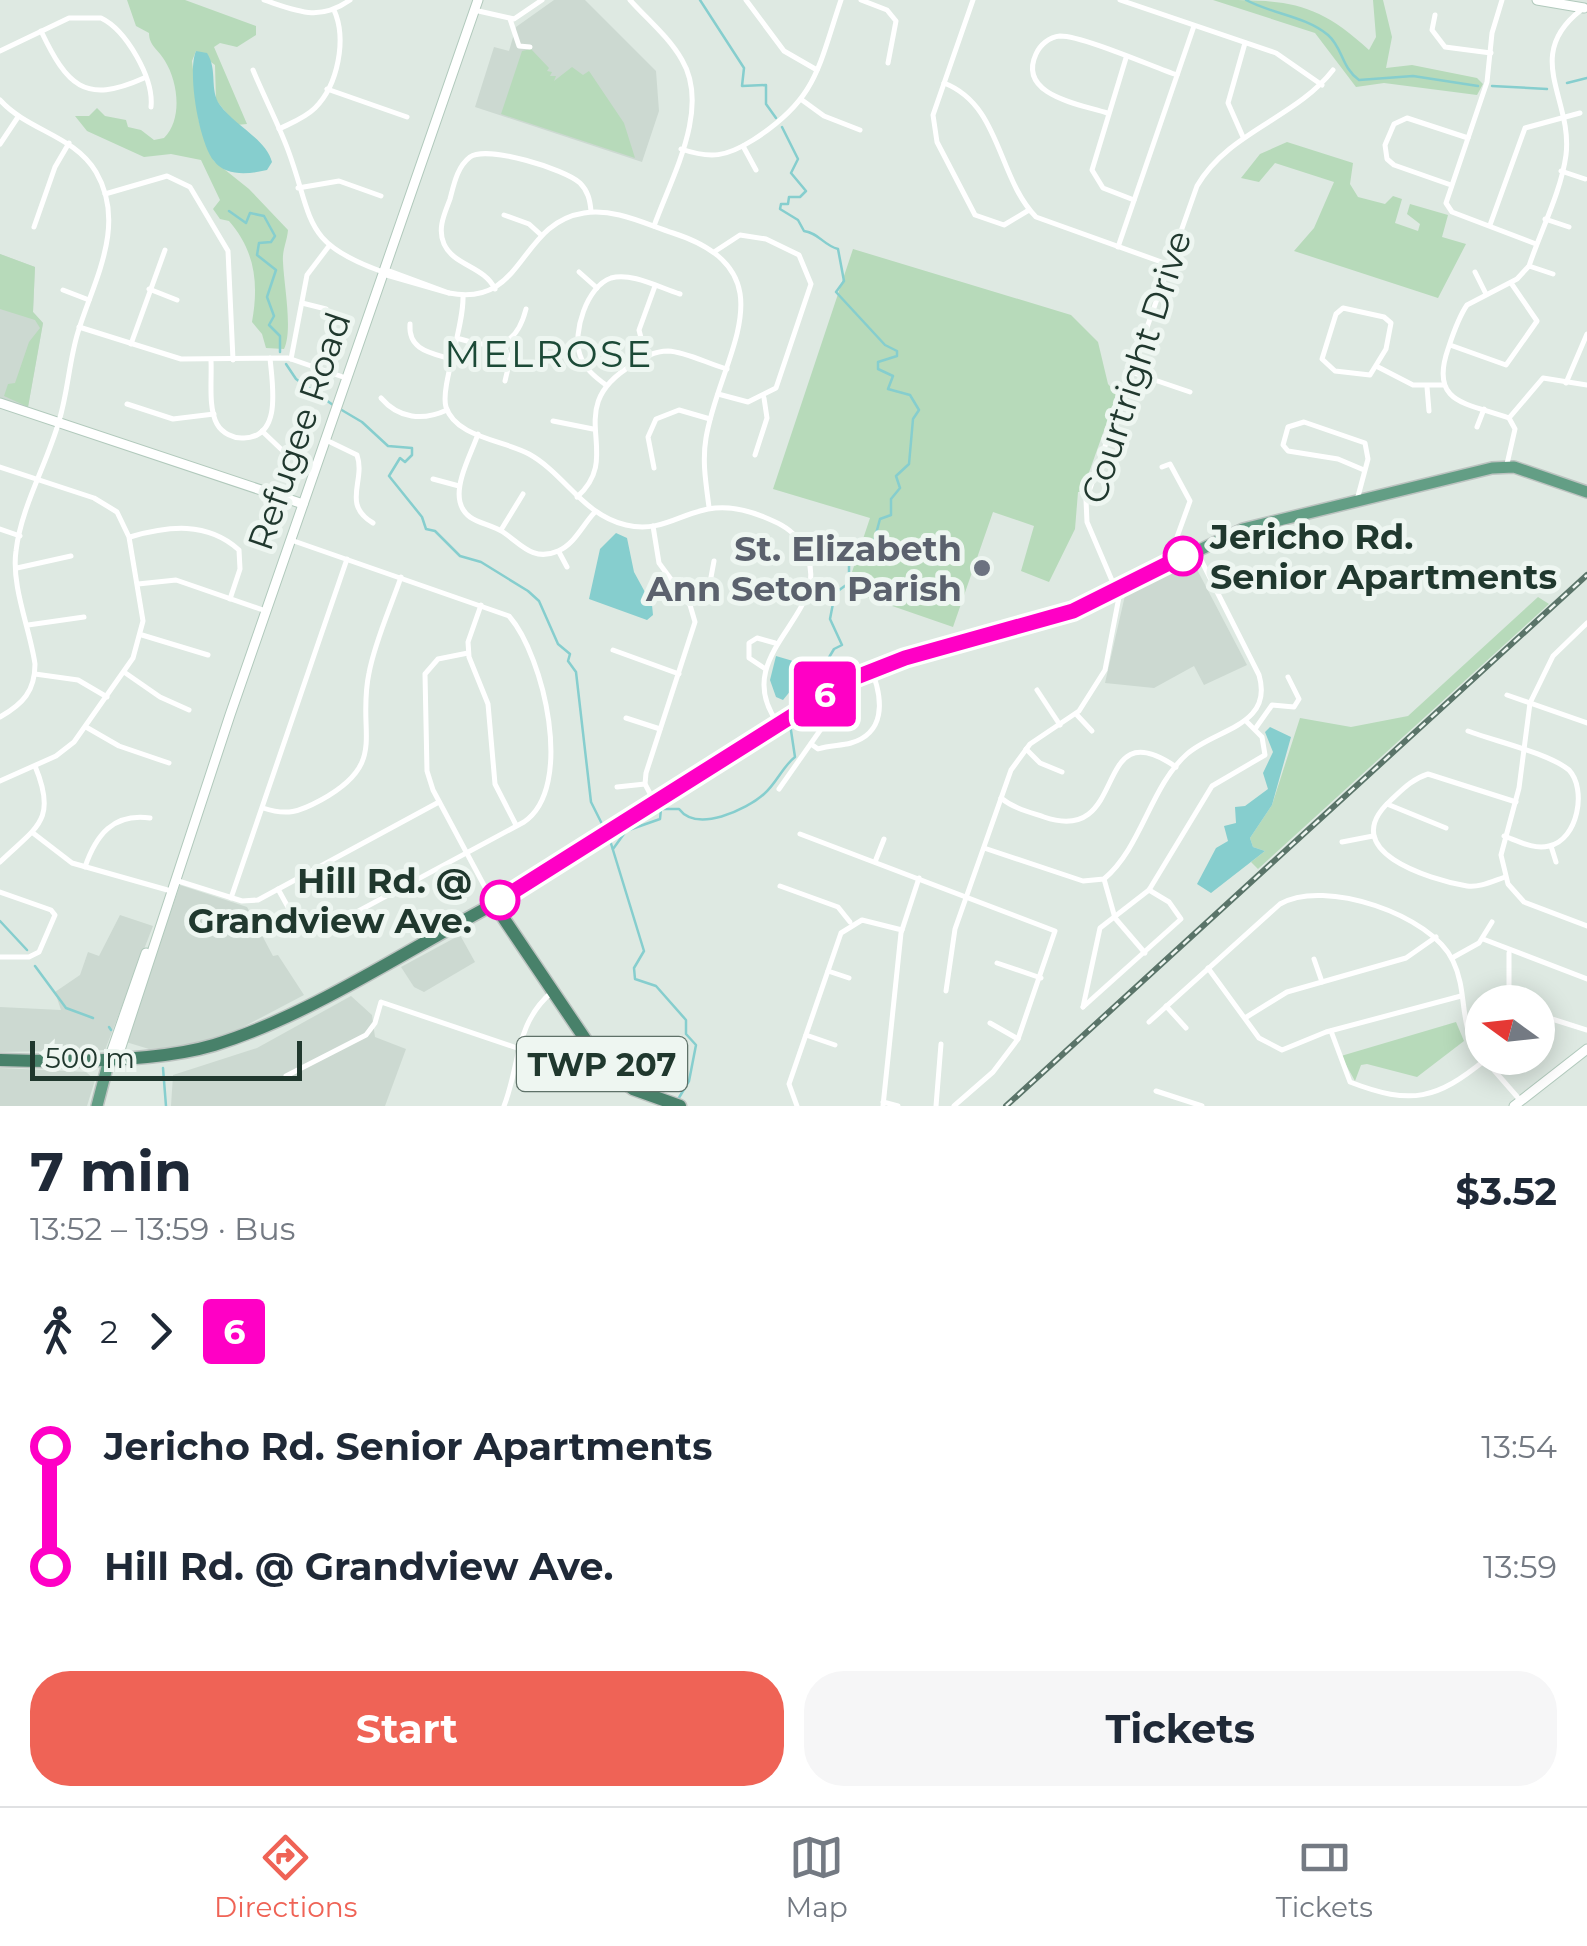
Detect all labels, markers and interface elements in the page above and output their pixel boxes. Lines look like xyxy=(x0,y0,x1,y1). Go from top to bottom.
street label: Courtright Drive xyxy=(1072,225,1200,509)
street label: Refugee Road xyxy=(238,306,360,556)
district label: MELROSE xyxy=(444,330,654,377)
place label: Jericho Rd. Senior Apartments xyxy=(1209,515,1557,598)
place label: St. Elizabeth Ann Seton Parish xyxy=(645,527,962,610)
marker: Jericho Rd. Senior Apartments xyxy=(1164,537,1202,575)
marker: St. Elizabeth Ann Seton Parish xyxy=(971,557,993,579)
line badge: 6 xyxy=(792,662,858,726)
text: 6 xyxy=(814,673,836,716)
place label: Hill Rd. @ Grandview Ave. xyxy=(188,859,472,942)
marker: Hill Rd. @ Grandview Ave. xyxy=(481,881,519,919)
north arrow xyxy=(1465,985,1555,1075)
map controls xyxy=(1465,985,1555,1075)
scale bar xyxy=(30,1036,302,1080)
road number: TWP 207 xyxy=(517,1037,687,1091)
text: 500 m xyxy=(45,1041,135,1075)
text: 7 min xyxy=(30,1138,192,1205)
text: $3.52 xyxy=(1456,1168,1557,1215)
text: 13:52 – 13:59 · Bus xyxy=(30,1209,295,1248)
icon: walk xyxy=(30,1304,85,1359)
icon: forward xyxy=(133,1304,188,1359)
text: 6 xyxy=(223,1310,245,1353)
text: 2 xyxy=(100,1312,118,1351)
text: Jericho Rd. Senior Apartments xyxy=(104,1423,712,1470)
text: 13:54 xyxy=(1481,1427,1557,1466)
text: Hill Rd. @ Grandview Ave. xyxy=(104,1543,613,1590)
text: 13:59 xyxy=(1483,1547,1557,1586)
button: Start xyxy=(30,1671,784,1786)
button: Tickets xyxy=(804,1671,1557,1786)
tab: Directions xyxy=(214,1830,357,1924)
tab: Map xyxy=(785,1830,848,1924)
tab: Tickets xyxy=(1276,1830,1373,1924)

